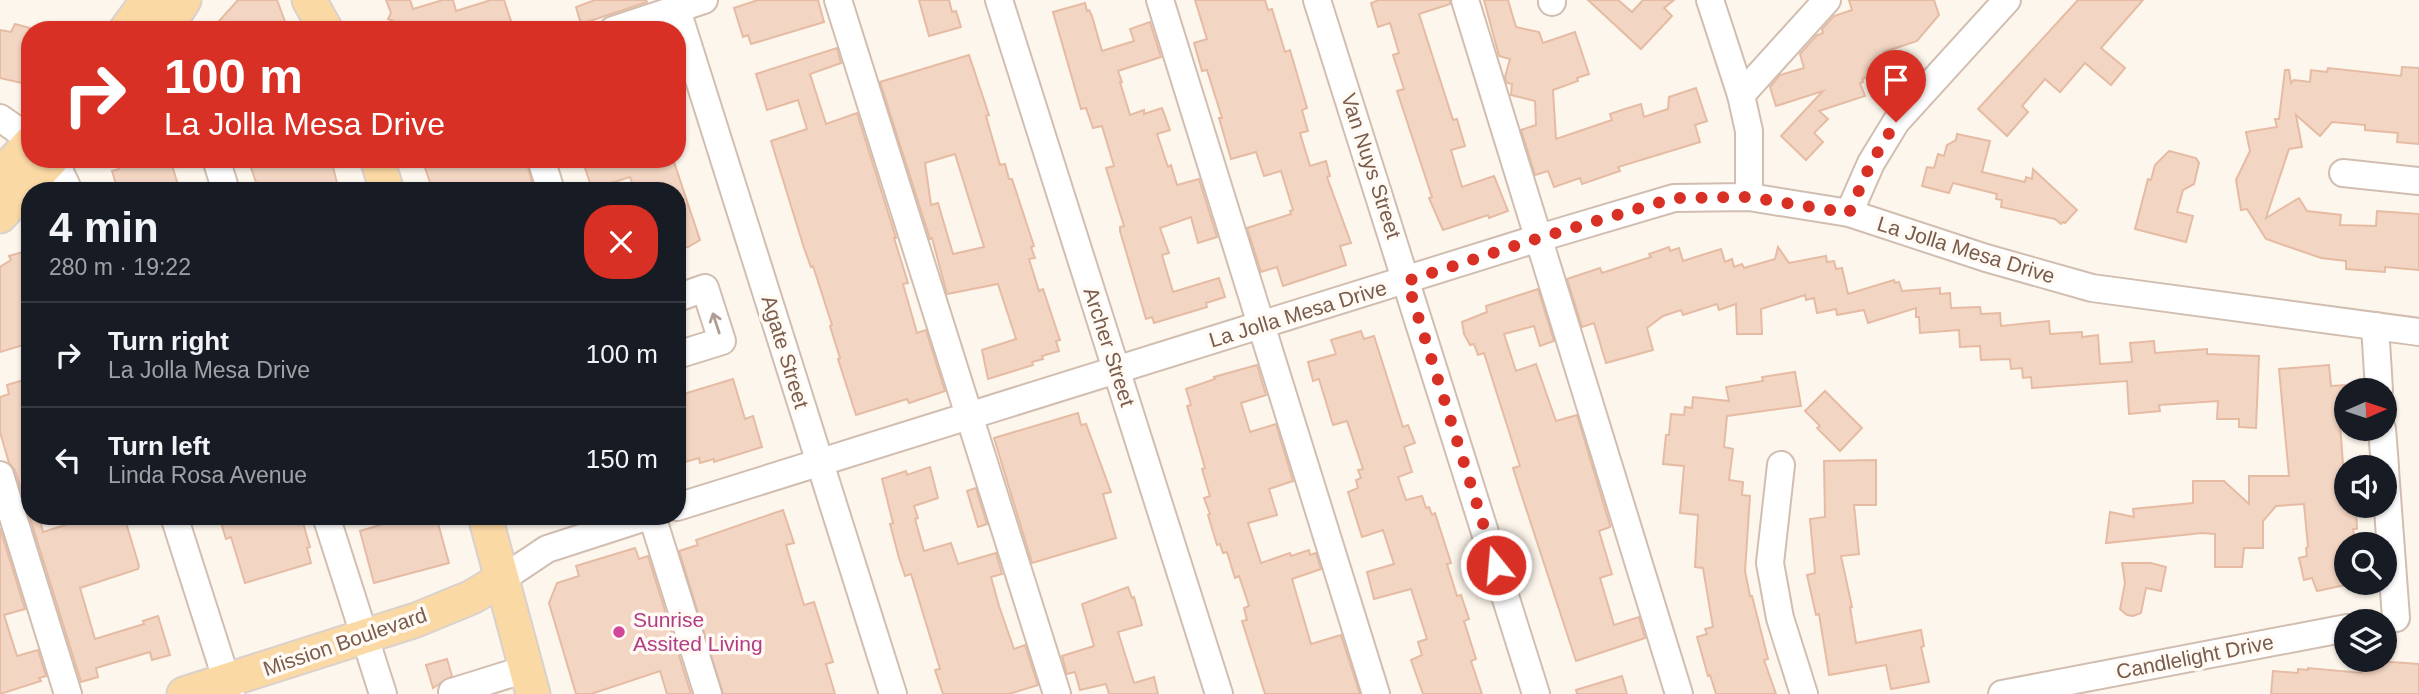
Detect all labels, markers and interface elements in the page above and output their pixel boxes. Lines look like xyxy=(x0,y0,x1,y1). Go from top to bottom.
icon: right xyxy=(49,49,140,140)
text: 100 m xyxy=(164,49,303,103)
pin xyxy=(1866,50,1926,122)
icon: arrive xyxy=(1877,61,1915,99)
street label: Van Nuys Street xyxy=(1337,90,1406,242)
text: La Jolla Mesa Drive xyxy=(164,106,445,142)
text: 4 min xyxy=(49,204,159,251)
button: close xyxy=(584,205,658,279)
street label: La Jolla Mesa Drive xyxy=(1875,212,2058,287)
text: 280 m · 19:22 xyxy=(49,254,191,280)
street label: La Jolla Mesa Drive xyxy=(1206,276,1389,351)
street label: Archer Street xyxy=(1079,284,1140,409)
street label: Agate Street xyxy=(757,293,814,411)
one-way arrow xyxy=(709,312,722,334)
text: Turn right xyxy=(108,326,229,356)
icon: right xyxy=(49,336,87,374)
text: 100 m xyxy=(586,339,658,369)
text: La Jolla Mesa Drive xyxy=(108,357,310,383)
north arrow xyxy=(2334,378,2398,441)
map controls xyxy=(2334,378,2397,672)
text: Turn left xyxy=(108,431,210,461)
icon: left xyxy=(49,441,87,479)
text: 150 m xyxy=(586,444,658,474)
button: sound xyxy=(2334,455,2397,518)
text: Linda Rosa Avenue xyxy=(108,462,307,488)
position arrow xyxy=(1459,528,1533,602)
button: search xyxy=(2334,532,2397,595)
street label: Mission Boulevard xyxy=(260,603,430,680)
place label: Sunrise Assited Living xyxy=(633,608,763,655)
button: layers xyxy=(2334,609,2397,672)
marker: Sunrise Assited Living xyxy=(611,624,627,640)
street label: Candlelight Drive xyxy=(2114,630,2276,683)

